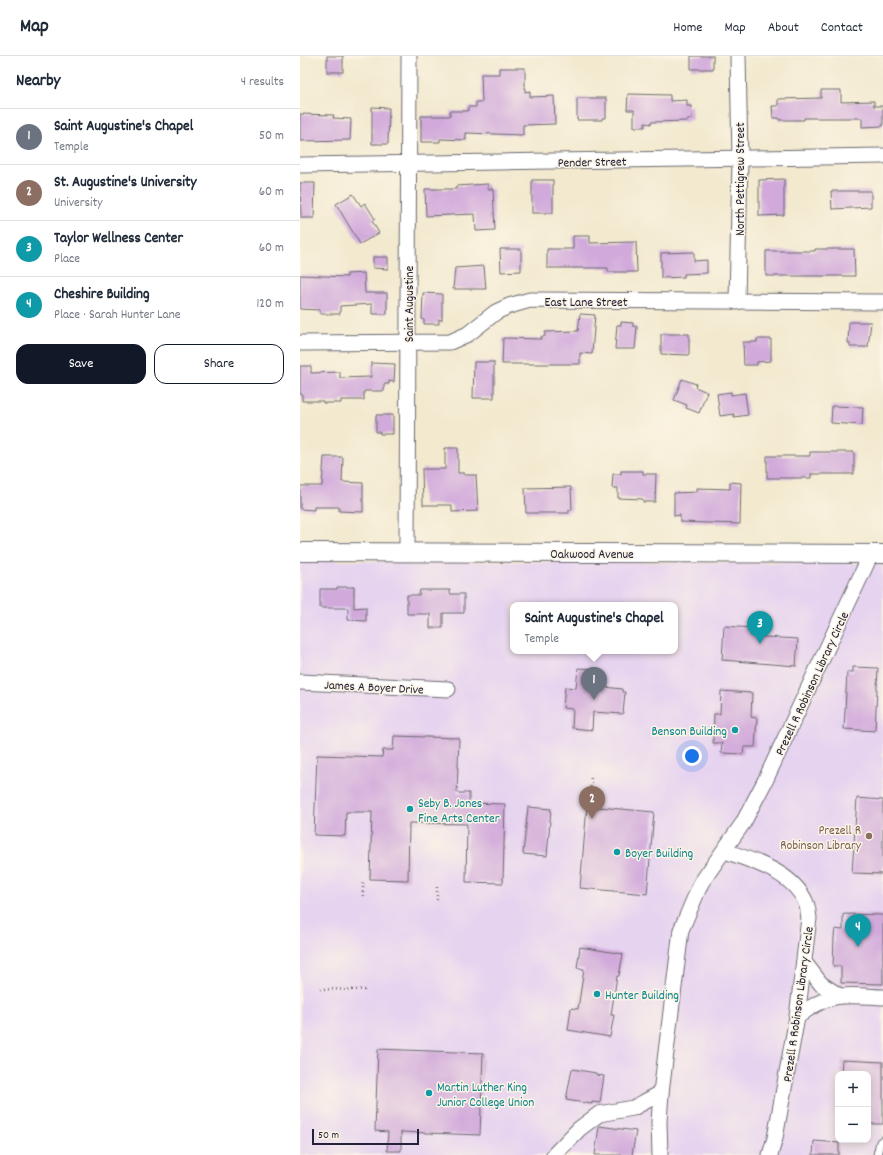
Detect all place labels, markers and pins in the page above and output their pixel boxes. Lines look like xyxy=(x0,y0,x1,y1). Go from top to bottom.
pin: 3 xyxy=(747,611,773,644)
pin: 1 xyxy=(581,667,607,700)
place label: Benson Building xyxy=(651,723,727,742)
marker: Benson Building xyxy=(730,725,740,735)
pin: 2 xyxy=(579,786,605,819)
place label: Seby B. Jones Fine Arts Center xyxy=(418,795,500,829)
marker: Seby B. Jones Fine Arts Center xyxy=(405,804,415,814)
place label: Prezell R Robinson Library xyxy=(780,822,862,856)
marker: Prezell R Robinson Library xyxy=(864,831,874,841)
place label: Boyer Building xyxy=(625,845,693,864)
marker: Boyer Building xyxy=(612,847,622,857)
pin: 4 xyxy=(845,914,871,947)
place label: Hunter Building xyxy=(605,987,679,1006)
marker: Hunter Building xyxy=(592,989,602,999)
place label: Martin Luther King Junior College Union xyxy=(437,1079,534,1113)
marker: Martin Luther King Junior College Union xyxy=(424,1088,434,1098)

